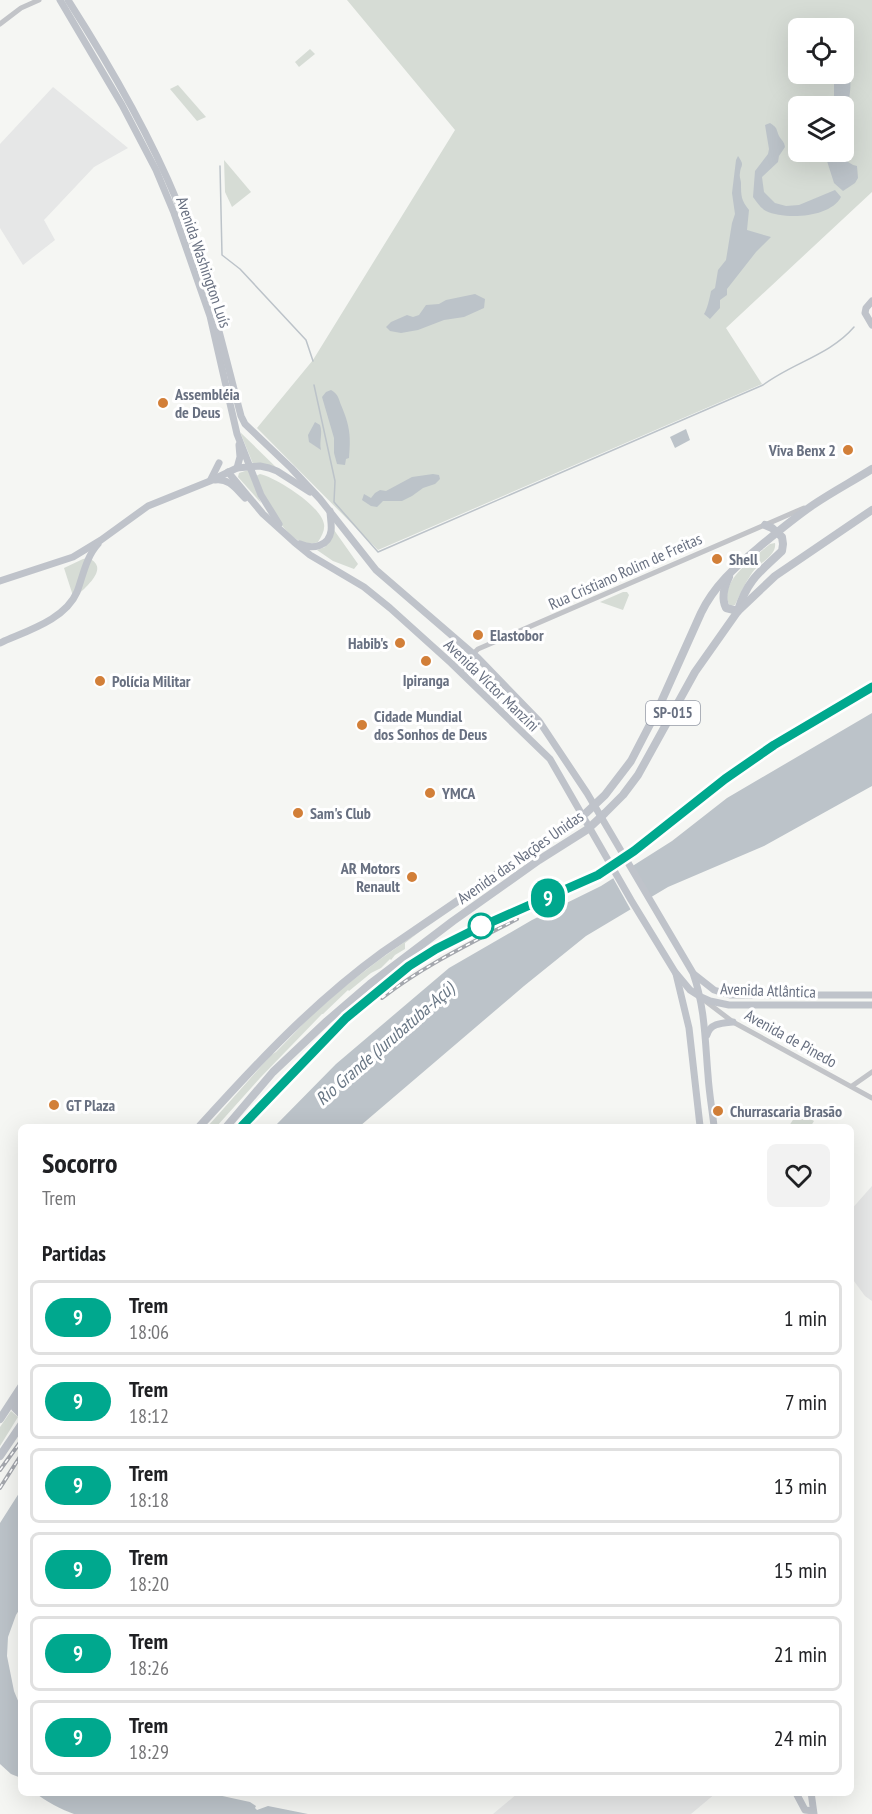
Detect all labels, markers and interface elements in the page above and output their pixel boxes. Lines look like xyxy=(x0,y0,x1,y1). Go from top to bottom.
map controls xyxy=(788,18,854,162)
button: locate xyxy=(788,18,854,84)
button: layers xyxy=(788,96,854,162)
street label: Avenida Washington Luís xyxy=(172,194,236,330)
place label: Assembléia de Deus xyxy=(174,384,240,422)
marker: Assembléia de Deus xyxy=(156,396,170,410)
place label: Viva Benx 2 xyxy=(768,440,836,460)
marker: Viva Benx 2 xyxy=(841,443,855,457)
street label: Rua Cristiano Rolim de Freitas xyxy=(545,528,705,614)
place label: Shell xyxy=(729,549,758,569)
marker: Shell xyxy=(710,552,724,566)
place label: Elastobor xyxy=(490,625,544,645)
marker: Elastobor xyxy=(471,628,485,642)
place label: Habib's xyxy=(348,633,388,653)
street label: Avenida Víctor Manzini xyxy=(440,634,544,736)
marker: Habib's xyxy=(393,636,407,650)
marker: Ipiranga xyxy=(419,654,433,668)
place label: Ipiranga xyxy=(403,670,450,690)
place label: Polícia Militar xyxy=(112,671,191,691)
marker: Polícia Militar xyxy=(93,674,107,688)
road number: SP-015 xyxy=(646,701,700,725)
place label: Cidade Mundial dos Sonhos de Deus xyxy=(374,706,487,744)
marker: Cidade Mundial dos Sonhos de Deus xyxy=(355,718,369,732)
place label: YMCA xyxy=(441,783,476,803)
marker: YMCA xyxy=(423,786,437,800)
place label: Sam's Club xyxy=(310,803,371,823)
marker: Sam's Club xyxy=(291,806,305,820)
street label: Avenida das Nações Unidas xyxy=(453,806,587,908)
place label: AR Motors Renault xyxy=(340,858,400,896)
marker: AR Motors Renault xyxy=(405,870,419,884)
line badge: 9 xyxy=(528,878,568,918)
text: 9 xyxy=(543,885,553,912)
unlabelled marker xyxy=(468,913,494,939)
water label: Rio Grande (Jurubatuba-Açú) xyxy=(311,976,460,1110)
street label: Avenida Atlântica xyxy=(720,978,816,1002)
street label: Avenida de Pinedo xyxy=(741,1004,841,1072)
place label: GT Plaza xyxy=(66,1095,116,1115)
marker: GT Plaza xyxy=(47,1098,61,1112)
place label: Churrascaria Brasão xyxy=(730,1101,842,1121)
marker: Churrascaria Brasão xyxy=(711,1104,725,1118)
text: Socorro xyxy=(42,1144,118,1181)
button: heart xyxy=(767,1144,830,1207)
text: Trem xyxy=(42,1185,76,1211)
text: Partidas xyxy=(42,1239,106,1267)
text: Trem xyxy=(129,1291,168,1319)
text: 9 xyxy=(73,1304,83,1331)
text: 1 min xyxy=(784,1304,827,1332)
text: 18:06 xyxy=(129,1319,169,1345)
text: Trem xyxy=(129,1375,168,1403)
text: 9 xyxy=(73,1388,83,1415)
text: 7 min xyxy=(785,1388,827,1416)
text: 18:12 xyxy=(129,1403,169,1429)
text: Trem xyxy=(129,1459,168,1487)
text: 9 xyxy=(73,1472,83,1499)
text: 13 min xyxy=(774,1472,827,1500)
text: 18:18 xyxy=(129,1487,169,1513)
text: Trem xyxy=(129,1543,168,1571)
text: 9 xyxy=(73,1556,83,1583)
text: 15 min xyxy=(774,1556,827,1584)
text: 18:20 xyxy=(129,1571,169,1597)
text: Trem xyxy=(129,1627,168,1655)
text: 9 xyxy=(73,1640,83,1667)
text: 21 min xyxy=(774,1640,827,1668)
text: 18:26 xyxy=(129,1655,169,1681)
text: Trem xyxy=(129,1711,168,1739)
text: 9 xyxy=(73,1724,83,1751)
text: 24 min xyxy=(774,1724,827,1752)
text: 18:29 xyxy=(129,1739,169,1765)

